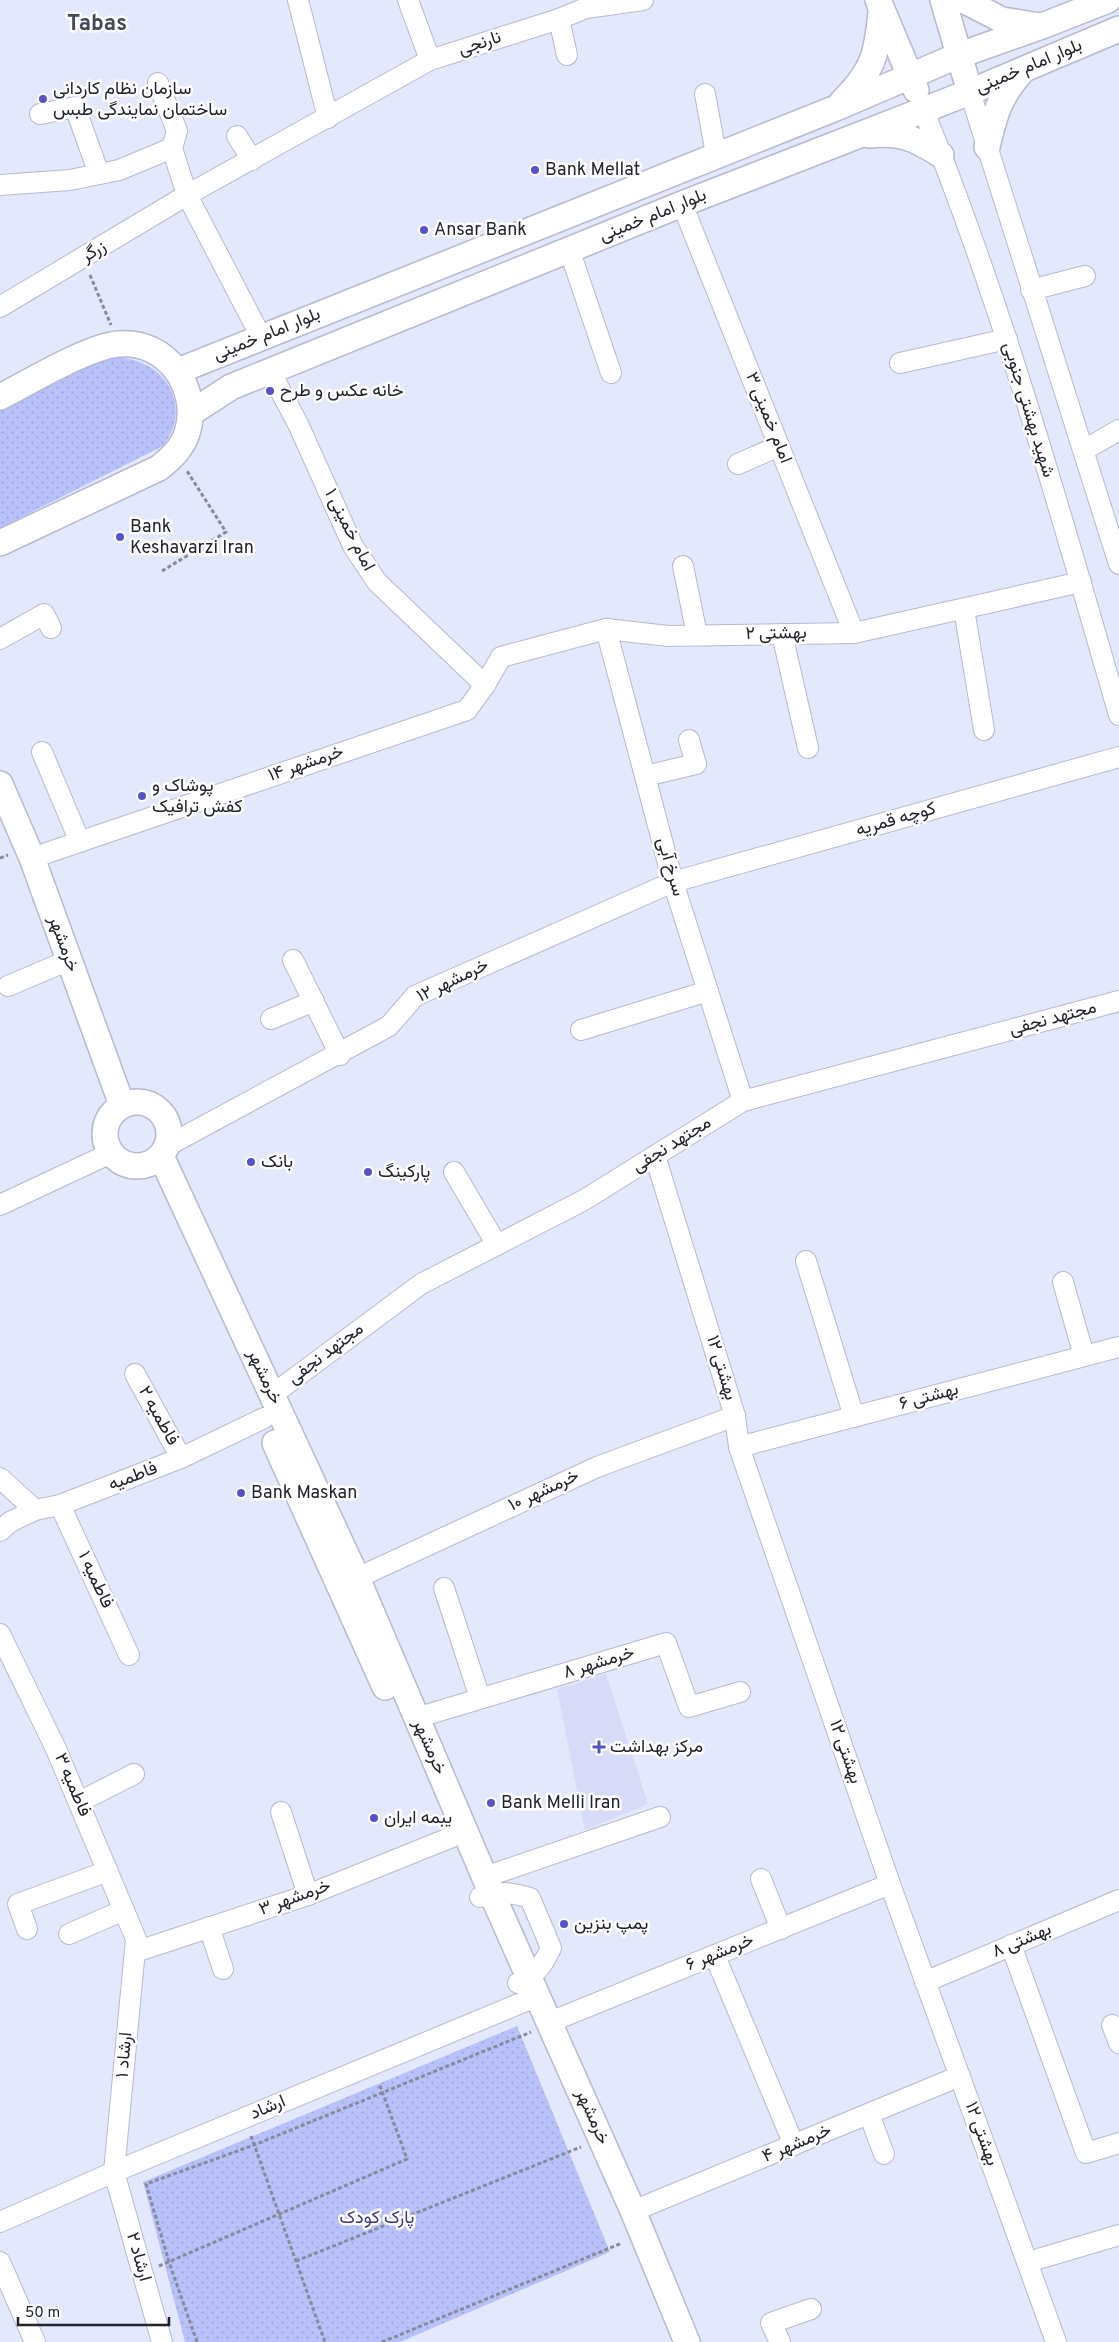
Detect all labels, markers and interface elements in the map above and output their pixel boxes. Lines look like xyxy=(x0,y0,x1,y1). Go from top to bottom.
district label: Tabas xyxy=(67,11,127,38)
street label: نارنجی xyxy=(456,26,504,62)
street label: بلوار امام خمینی xyxy=(972,34,1086,100)
place label: سازمان نظام کاردانی ساختمان نمایندگی طبس xyxy=(53,78,227,122)
marker: سازمان نظام کاردانی ساختمان نمایندگی طبس xyxy=(37,93,49,105)
place label: Bank Mellat xyxy=(545,159,640,182)
marker: Bank Mellat xyxy=(529,164,541,176)
street label: بلوار امام خمینی xyxy=(596,184,710,248)
place label: Ansar Bank xyxy=(434,219,527,242)
marker: Ansar Bank xyxy=(418,224,430,236)
street label: زرگر xyxy=(76,236,111,269)
street label: بلوار امام خمینی xyxy=(210,303,324,367)
street label: شهید بهشتی جنوبی xyxy=(997,340,1059,480)
street label: امام خمینی ۳ xyxy=(739,369,797,467)
place label: خانه عکس و طرح xyxy=(280,380,404,403)
marker: خانه عکس و طرح xyxy=(264,385,276,397)
street label: امام خمینی ۱ xyxy=(318,485,380,575)
place label: Bank Keshavarzi Iran xyxy=(130,516,254,560)
marker: Bank Keshavarzi Iran xyxy=(114,531,126,543)
street label: بهشتی ۲ xyxy=(745,622,807,646)
street label: خرمشهر ۱۴ xyxy=(265,740,347,788)
place label: پوشاک و کفش ترافیک xyxy=(152,775,243,819)
marker: پوشاک و کفش ترافیک xyxy=(136,790,148,802)
street label: کوچه قمریه xyxy=(853,798,939,842)
street label: سرخ آبی xyxy=(651,835,689,899)
street label: خرمشهر xyxy=(42,912,84,975)
street label: خرمشهر ۱۲ xyxy=(413,954,493,1008)
street label: مجتهد نجفی xyxy=(1007,996,1099,1042)
street label: مجتهد نجفی xyxy=(628,1112,716,1178)
place label: بانک xyxy=(261,1151,293,1174)
marker: بانک xyxy=(245,1156,257,1168)
place label: پارکینگ xyxy=(378,1161,430,1184)
marker: پارکینگ xyxy=(362,1166,374,1178)
street label: مجتهد نجفی xyxy=(283,1318,369,1390)
street label: بهشتی ۱۲ xyxy=(700,1333,742,1403)
street label: خرمشهر xyxy=(241,1345,287,1408)
street label: بهشتی ۶ xyxy=(897,1378,961,1416)
street label: فاطمیه ۲ xyxy=(132,1382,184,1450)
street label: فاطمیه xyxy=(105,1457,161,1497)
street label: خرمشهر ۱۰ xyxy=(505,1465,583,1517)
place label: Bank Maskan xyxy=(251,1482,357,1505)
marker: Bank Maskan xyxy=(235,1487,247,1499)
street label: فاطمیه ۱ xyxy=(72,1548,118,1612)
street label: خرمشهر ۸ xyxy=(561,1641,637,1685)
street label: خرمشهر xyxy=(406,1715,451,1778)
street label: بهشتی ۱۲ xyxy=(823,1717,867,1787)
place label: مرکز بهداشت xyxy=(610,1736,703,1759)
marker: مرکز بهداشت xyxy=(592,1740,606,1754)
street label: فاطمیه ۳ xyxy=(48,1750,96,1820)
place label: Bank Melli Iran xyxy=(501,1792,621,1815)
marker: Bank Melli Iran xyxy=(485,1797,497,1809)
place label: یبمه ایران xyxy=(384,1807,452,1830)
marker: یبمه ایران xyxy=(368,1812,380,1824)
street label: خرمشهر ۳ xyxy=(256,1874,334,1922)
place label: پمپ بنزین xyxy=(574,1913,648,1936)
marker: پمپ بنزین xyxy=(558,1918,570,1930)
street label: بهشتی ۸ xyxy=(989,1918,1055,1964)
street label: خرمشهر ۶ xyxy=(683,1929,757,1977)
street label: ارشاد ۱ xyxy=(112,2031,138,2079)
street label: خرمشهر xyxy=(569,2085,614,2148)
street label: ارشاد xyxy=(247,2090,289,2126)
street label: بهشتی ۱۲ xyxy=(959,2099,1003,2169)
street label: خرمشهر ۴ xyxy=(759,2119,835,2169)
park label: پارک کودک xyxy=(340,2207,414,2230)
street label: ارشاد ۲ xyxy=(120,2230,156,2284)
scale bar xyxy=(18,2294,169,2326)
text: 50 m xyxy=(25,2304,60,2323)

